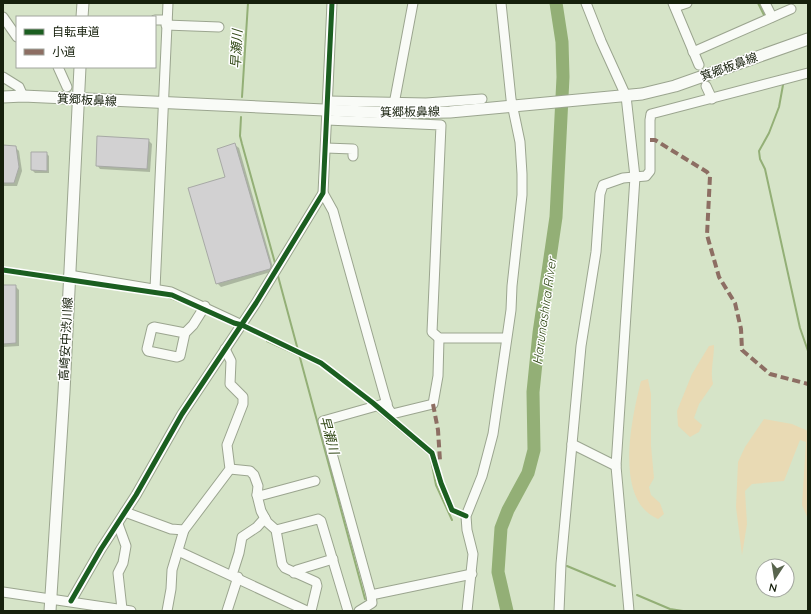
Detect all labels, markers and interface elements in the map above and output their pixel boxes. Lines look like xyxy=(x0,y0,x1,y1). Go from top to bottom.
legend xyxy=(16,16,156,68)
text: 自転車道 xyxy=(52,24,100,39)
water label: 早瀬川 xyxy=(227,27,245,69)
text: 小道 xyxy=(52,44,76,59)
street label: 箕郷板鼻線 xyxy=(698,49,760,84)
street label: 箕郷板鼻線 xyxy=(57,90,117,109)
street label: 箕郷板鼻線 xyxy=(380,103,440,120)
water label: Harunashira River xyxy=(529,254,560,366)
street label: 高崎安中渋川線 xyxy=(56,297,75,381)
water label: 早瀬川 xyxy=(317,414,343,458)
north arrow xyxy=(755,558,795,598)
text: N xyxy=(768,580,778,595)

